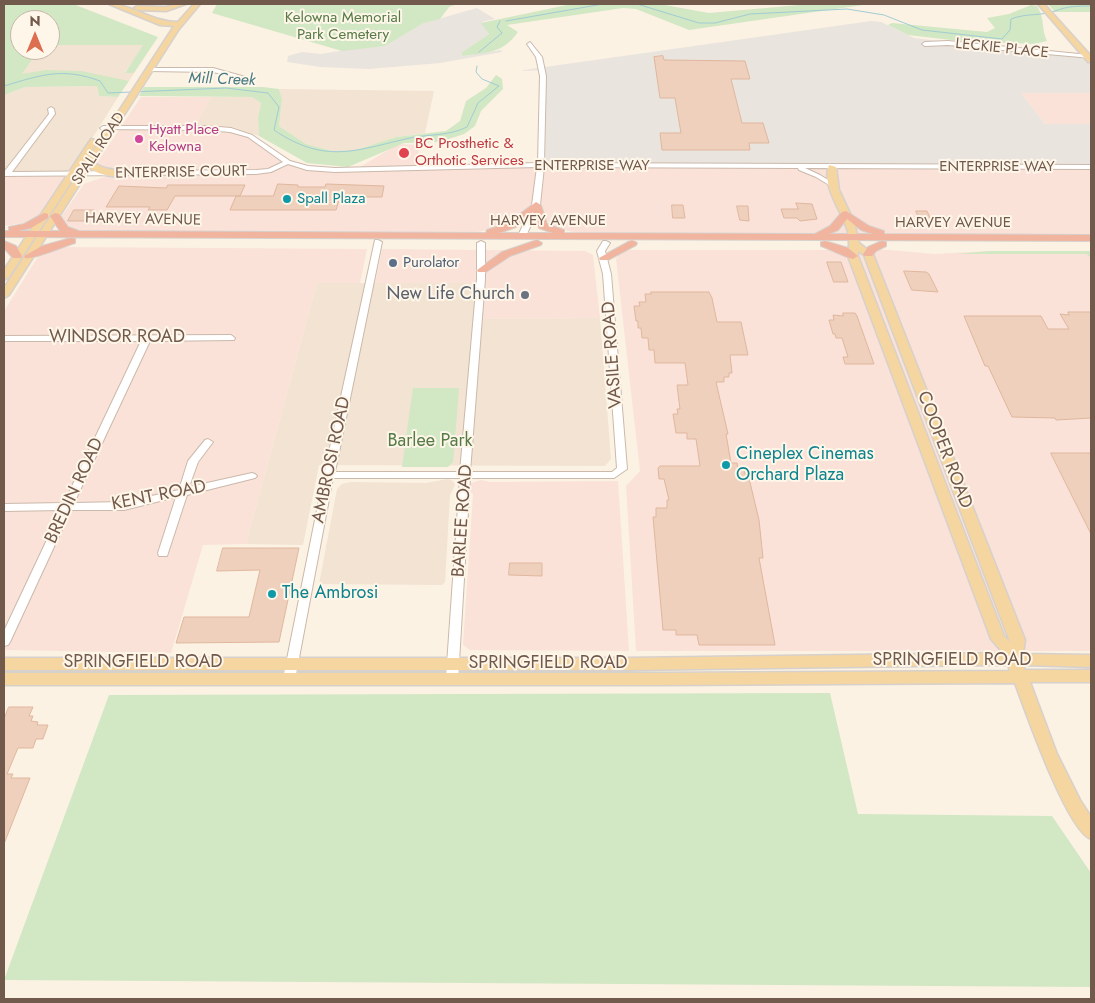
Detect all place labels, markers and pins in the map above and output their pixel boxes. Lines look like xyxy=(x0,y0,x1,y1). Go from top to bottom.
place label: Hyatt Place Kelowna xyxy=(149,121,219,156)
marker: Hyatt Place Kelowna xyxy=(133,133,145,145)
place label: BC Prosthetic & Orthotic Services xyxy=(415,135,524,170)
marker: BC Prosthetic & Orthotic Services xyxy=(397,146,411,160)
place label: Spall Plaza xyxy=(297,190,365,208)
marker: Spall Plaza xyxy=(281,193,293,205)
place label: Purolator xyxy=(403,254,460,272)
marker: Purolator xyxy=(387,257,399,269)
place label: New Life Church xyxy=(387,284,515,306)
marker: New Life Church xyxy=(519,289,531,301)
place label: Cineplex Cinemas Orchard Plaza xyxy=(736,444,874,486)
marker: Cineplex Cinemas Orchard Plaza xyxy=(720,459,732,471)
place label: The Ambrosi xyxy=(282,583,378,605)
marker: The Ambrosi xyxy=(266,588,278,600)

